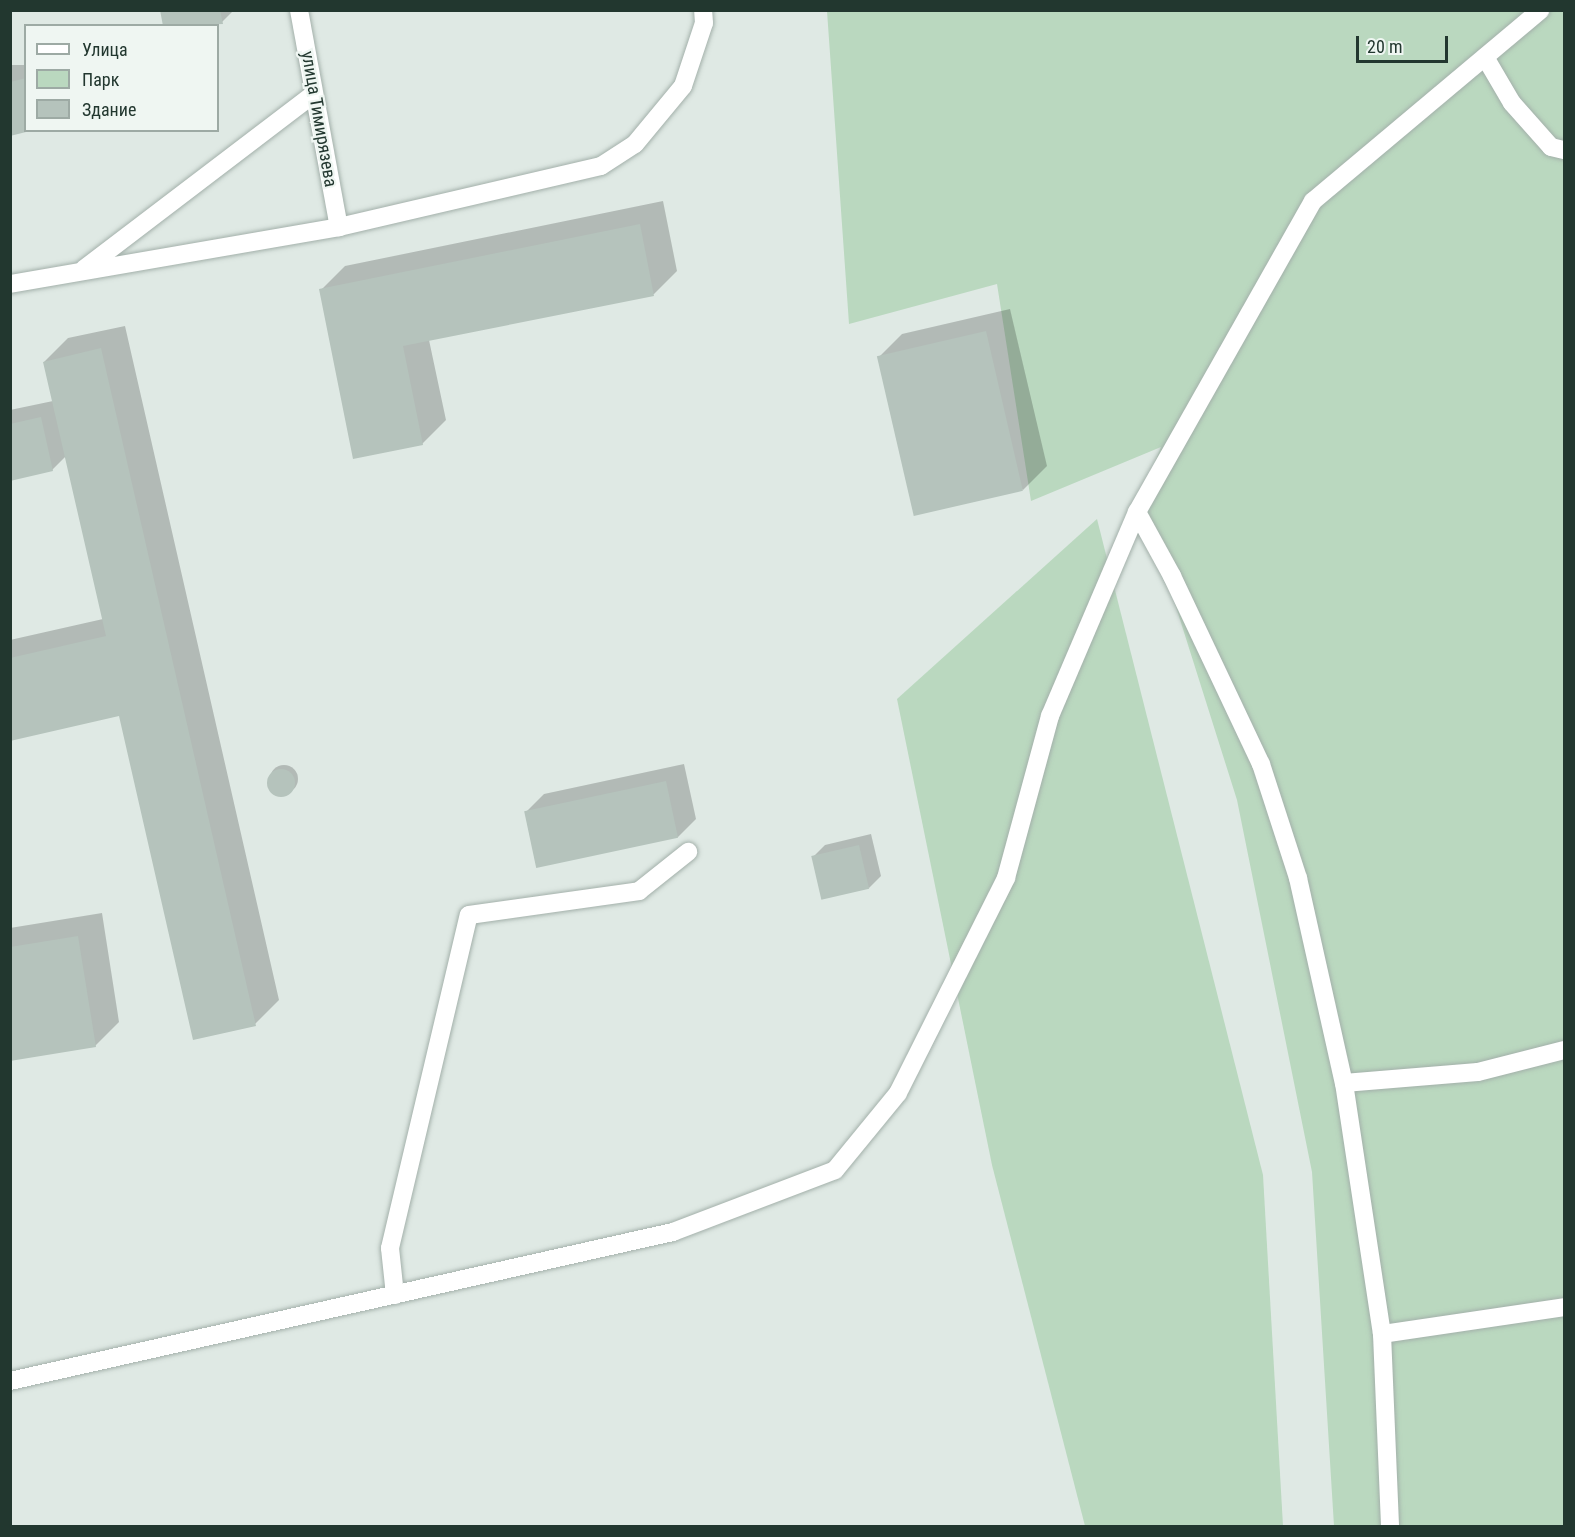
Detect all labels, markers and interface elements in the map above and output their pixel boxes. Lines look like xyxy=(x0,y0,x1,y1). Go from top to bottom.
legend xyxy=(24,24,219,132)
scale bar xyxy=(1359,24,1450,62)
text: 20 m xyxy=(1367,36,1402,57)
text: Улица xyxy=(82,39,128,60)
street label: улица Тимирязева xyxy=(296,49,342,189)
text: Парк xyxy=(82,69,119,90)
text: Здание xyxy=(82,99,136,120)

